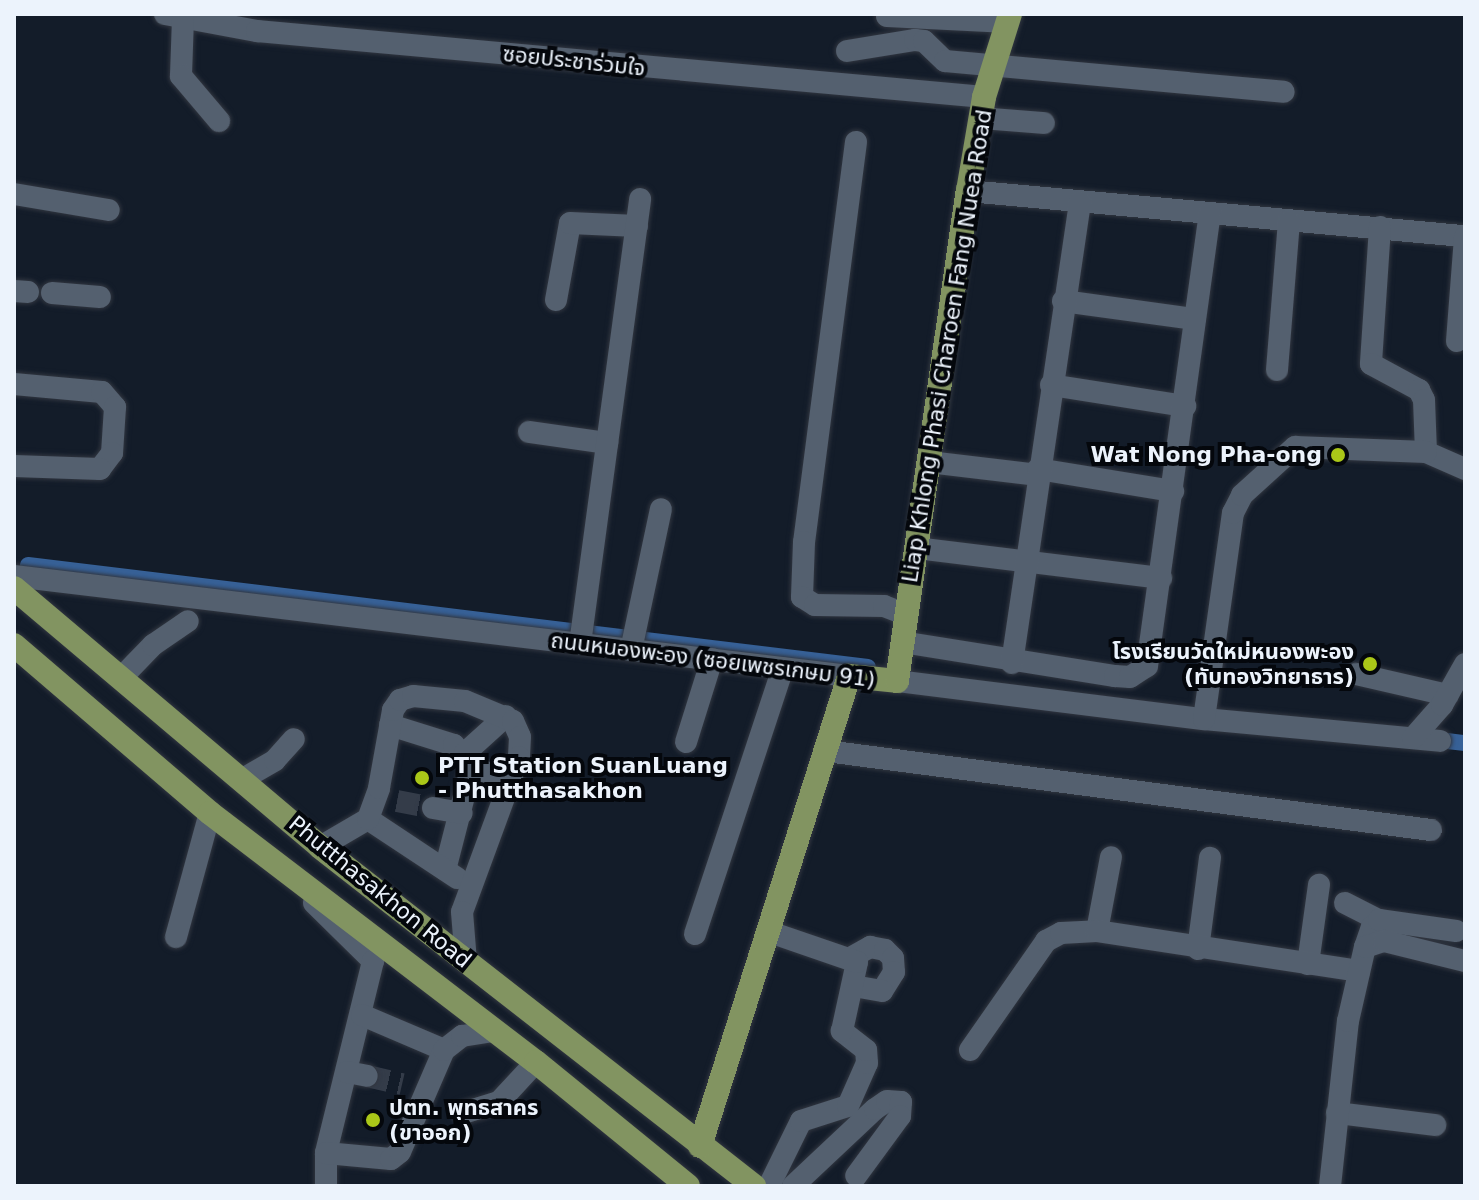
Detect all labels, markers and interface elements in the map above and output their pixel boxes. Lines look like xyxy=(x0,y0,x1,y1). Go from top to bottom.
street label: ซอยประชาร่วมใจ xyxy=(502,40,646,82)
street label: Liap Khlong Phasi Charoen Fang Nuea Road xyxy=(897,107,997,585)
place label: Wat Nong Pha-ong xyxy=(1091,442,1322,468)
marker: Wat Nong Pha-ong xyxy=(1329,446,1347,464)
street label: ถนนหนองพะอง (ซอยเพชรเกษม 91) xyxy=(549,627,877,693)
place label: โรงเรียนวัดใหม่หนองพะอง (ทับทองวิทยาธาร) xyxy=(1112,638,1354,690)
marker: โรงเรียนวัดใหม่หนองพะอง (ทับทองวิทยาธาร) xyxy=(1361,655,1379,673)
place label: PTT Station SuanLuang - Phutthasakhon xyxy=(438,752,728,804)
marker: PTT Station SuanLuang - Phutthasakhon xyxy=(413,769,431,787)
street label: Phutthasakhon Road xyxy=(283,810,477,974)
place label: ปตท. พุทธสาคร (ขาออก) xyxy=(389,1094,538,1146)
marker: ปตท. พุทธสาคร (ขาออก) xyxy=(364,1111,382,1129)

